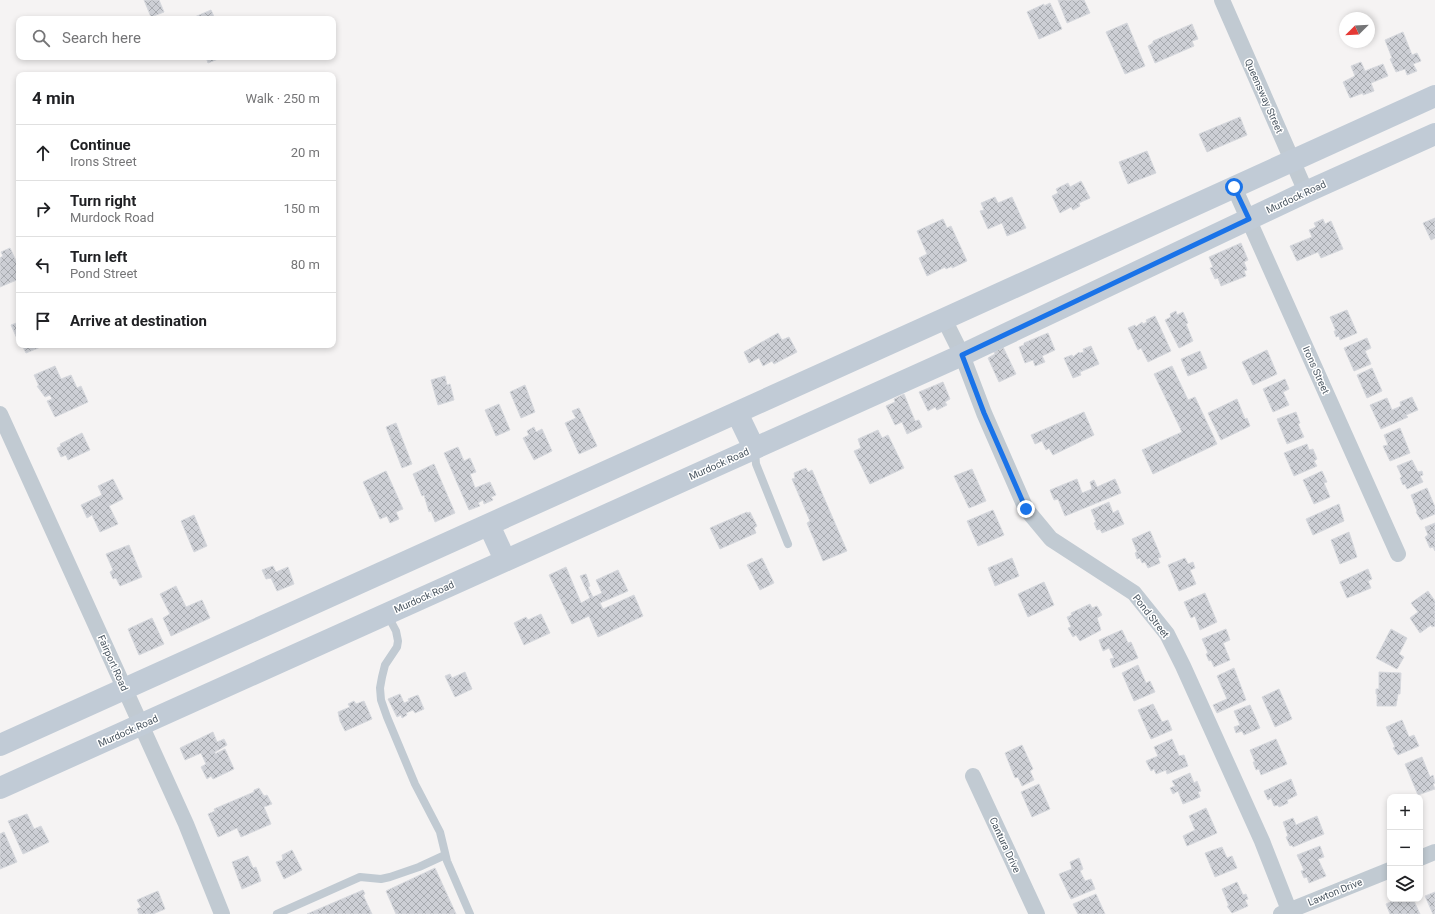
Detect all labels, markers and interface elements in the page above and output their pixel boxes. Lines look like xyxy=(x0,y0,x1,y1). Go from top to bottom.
north arrow xyxy=(1339,12,1375,48)
search box xyxy=(16,16,336,60)
icon: search xyxy=(30,27,52,49)
text: Search here xyxy=(62,29,141,47)
street label: Queensway Street xyxy=(1243,57,1285,135)
text: 4 min xyxy=(32,88,75,108)
text: Walk · 250 m xyxy=(245,91,320,106)
text: Continue xyxy=(70,136,131,154)
icon: ahead xyxy=(32,142,54,164)
text: 20 m xyxy=(291,145,320,160)
text: Irons Street xyxy=(70,154,137,169)
route start xyxy=(1225,178,1243,196)
street label: Murdock Road xyxy=(1264,178,1328,216)
text: Turn right xyxy=(70,192,136,210)
icon: right xyxy=(32,198,54,220)
text: 150 m xyxy=(283,201,320,216)
text: Murdock Road xyxy=(70,210,154,225)
text: Turn left xyxy=(70,248,127,266)
icon: left xyxy=(32,254,54,276)
text: 80 m xyxy=(291,257,320,272)
text: Pond Street xyxy=(70,266,138,281)
icon: arrive xyxy=(32,310,54,332)
text: Arrive at destination xyxy=(70,312,207,330)
street label: Irons Street xyxy=(1301,344,1331,396)
street label: Murdock Road xyxy=(687,446,751,482)
route end xyxy=(1017,500,1035,518)
street label: Murdock Road xyxy=(392,579,456,615)
street label: Pond Street xyxy=(1131,592,1171,640)
street label: Fairport Road xyxy=(96,633,130,693)
street label: Murdock Road xyxy=(96,713,160,749)
map controls xyxy=(1387,794,1423,902)
button: + xyxy=(1387,794,1423,830)
street label: Cantura Drive xyxy=(987,816,1023,874)
button: − xyxy=(1387,830,1423,866)
button: layers xyxy=(1387,866,1423,902)
street label: Lawton Drive xyxy=(1306,876,1364,908)

